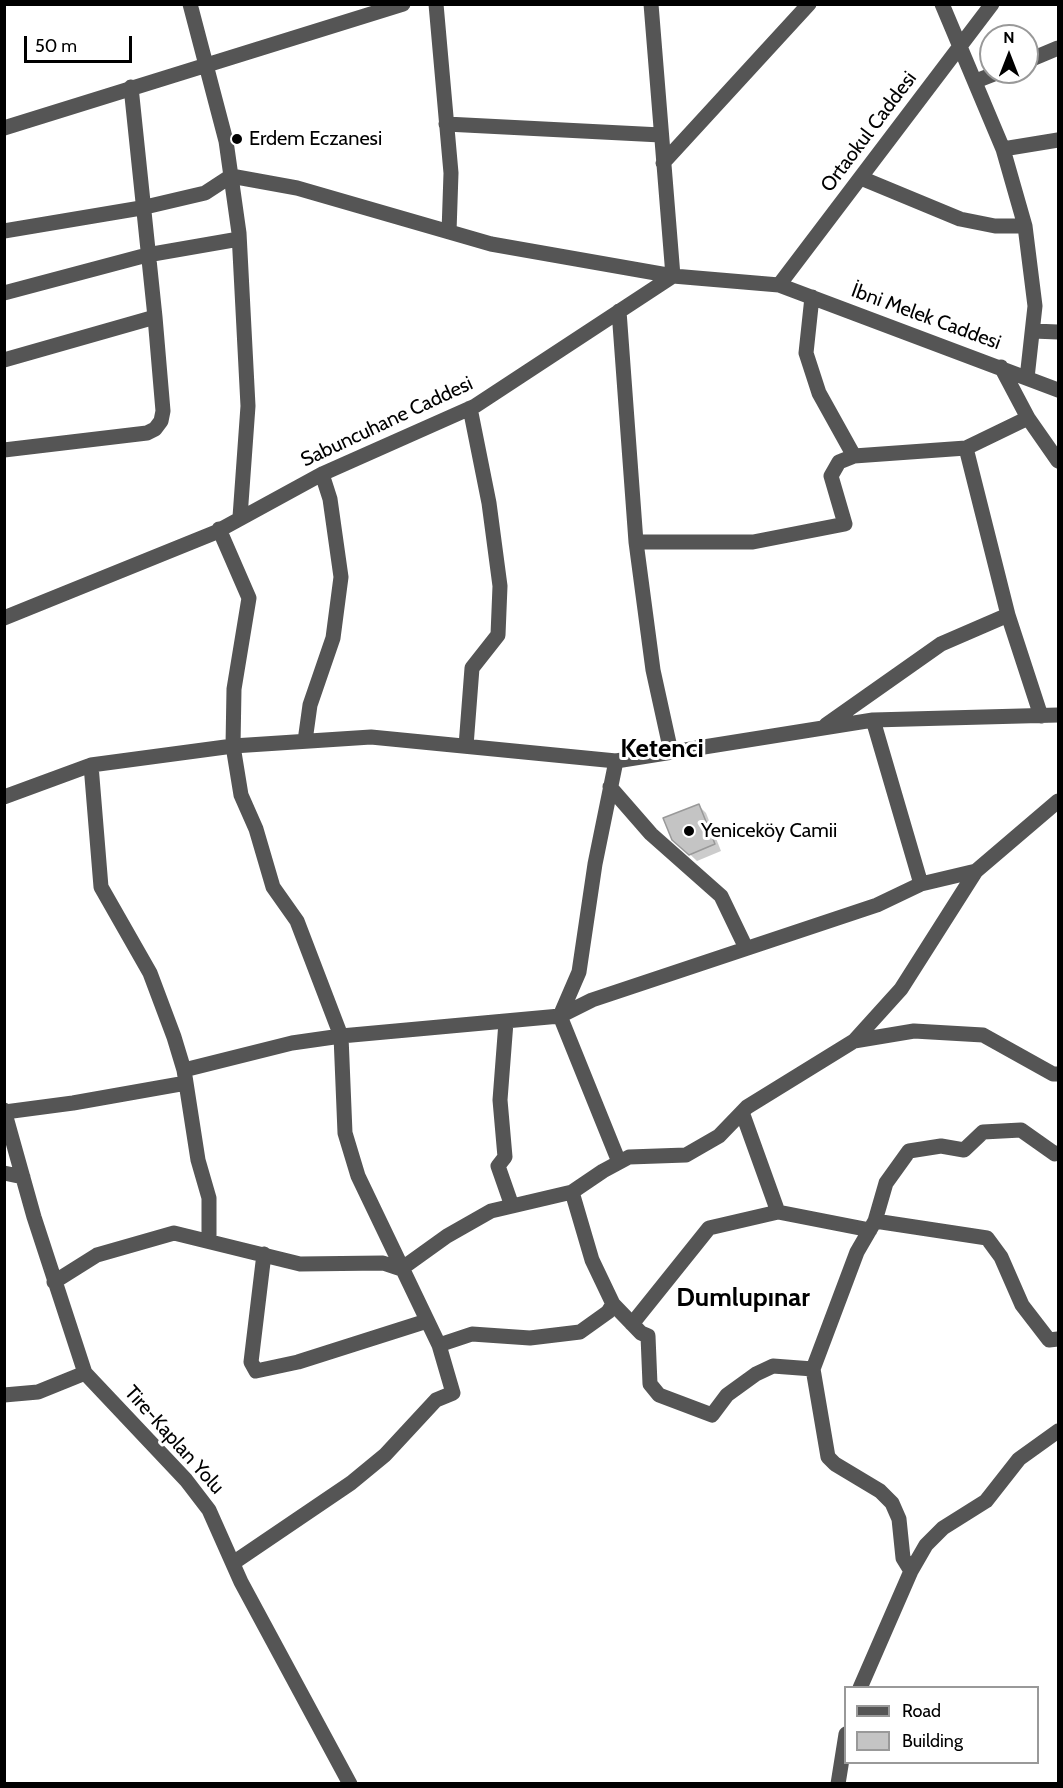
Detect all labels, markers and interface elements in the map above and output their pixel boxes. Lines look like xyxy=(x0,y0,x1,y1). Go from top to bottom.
scale bar xyxy=(27,24,135,62)
north arrow xyxy=(979,24,1039,84)
text: N xyxy=(1003,28,1015,47)
text: 50 m xyxy=(35,35,77,57)
street label: Ortaokul Caddesi xyxy=(816,67,922,197)
place label: Erdem Eczanesi xyxy=(249,127,382,151)
marker: Erdem Eczanesi xyxy=(230,132,244,146)
street label: İbni Melek Caddesi xyxy=(848,279,1004,355)
street label: Sabuncuhane Caddesi xyxy=(297,372,477,472)
district label: Ketenci xyxy=(620,733,704,765)
place label: Yeniceköy Camii xyxy=(701,819,837,843)
marker: Yeniceköy Camii xyxy=(682,824,696,838)
district label: Dumlupınar xyxy=(676,1282,810,1314)
street label: Tire-Kaplan Yolu xyxy=(119,1381,229,1499)
legend xyxy=(844,1686,1039,1764)
text: Road xyxy=(902,1700,941,1722)
text: Building xyxy=(902,1730,963,1752)

